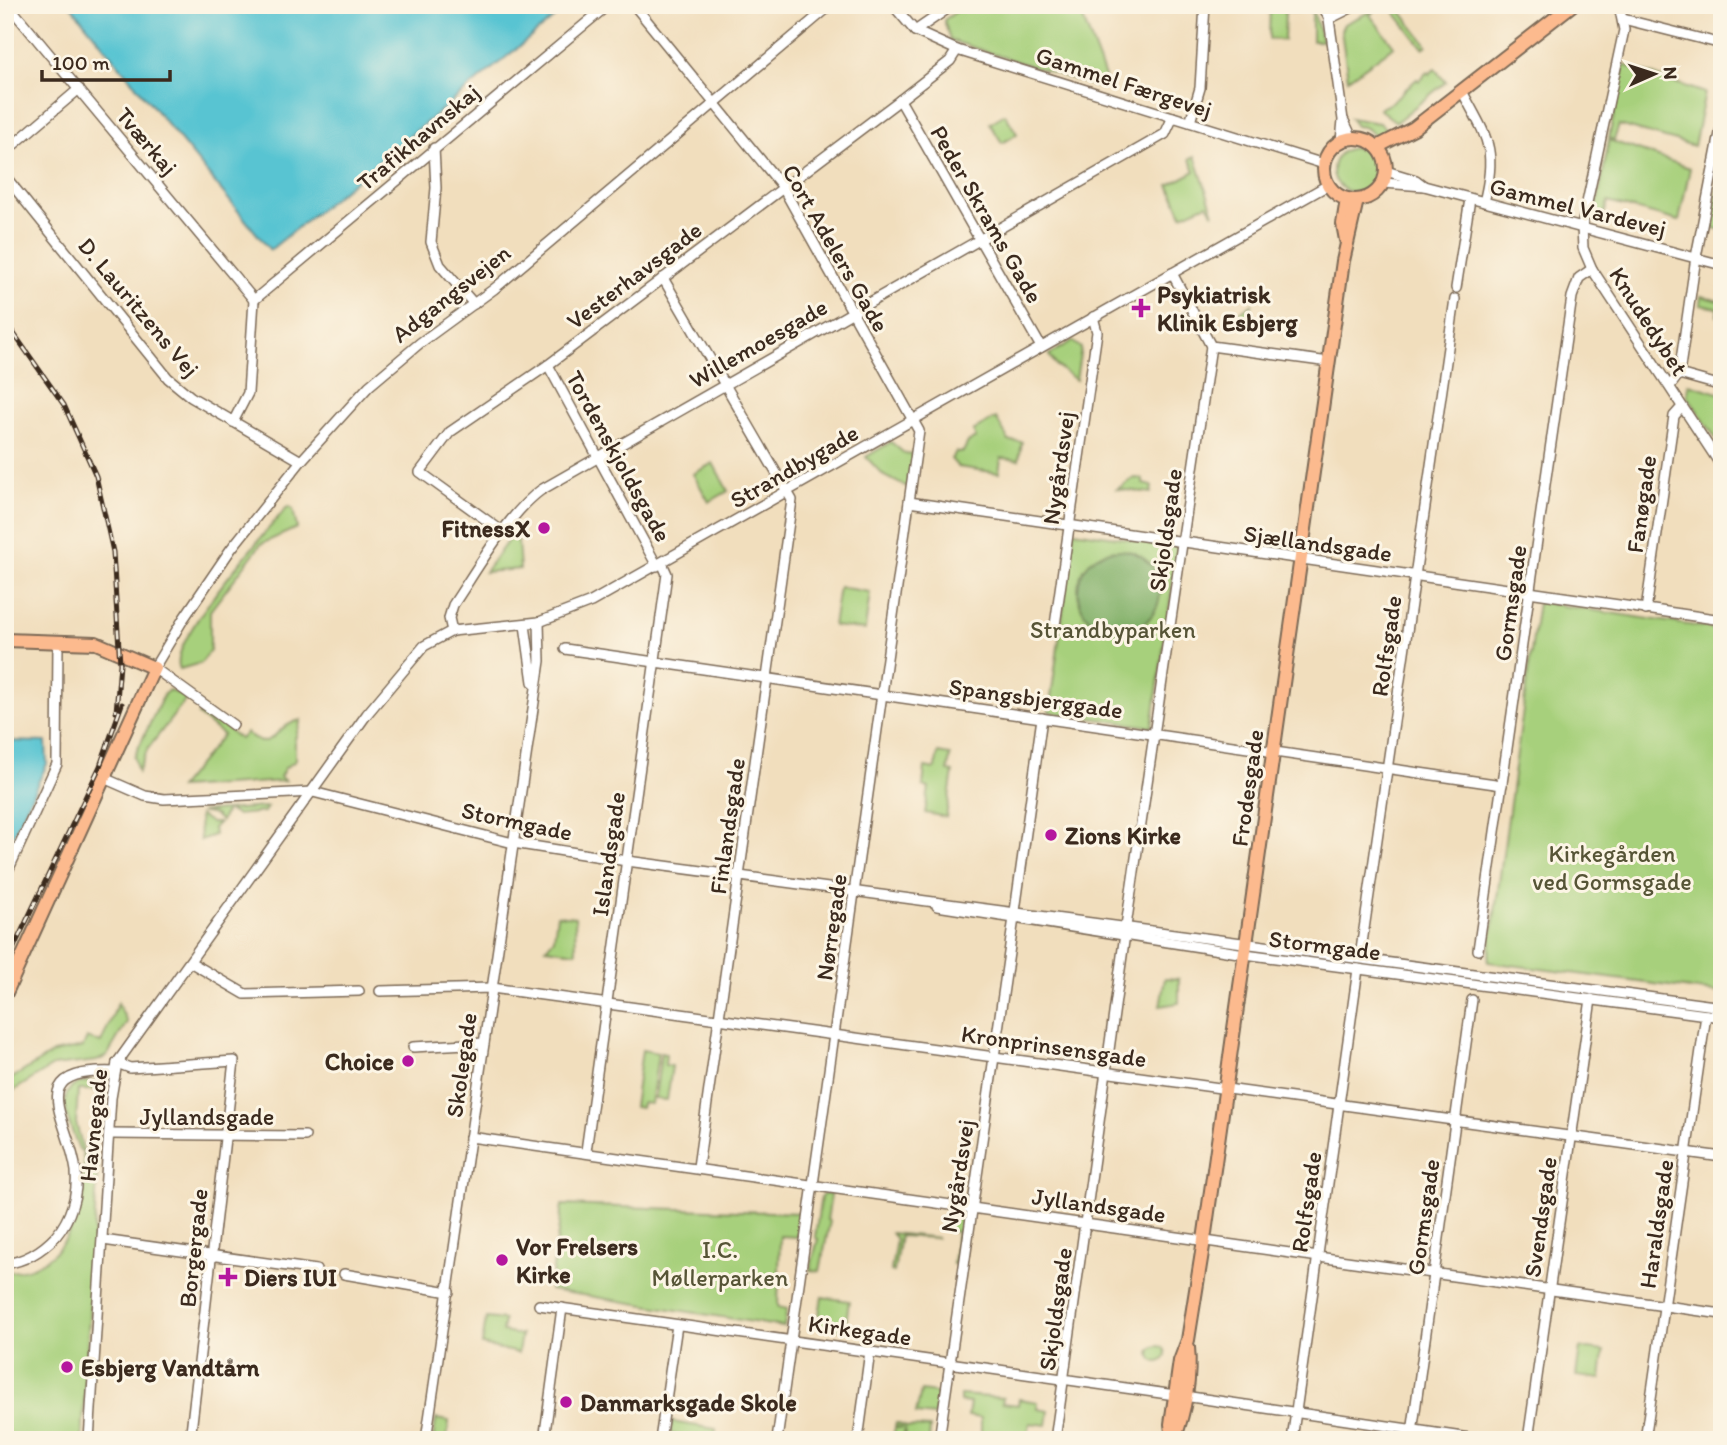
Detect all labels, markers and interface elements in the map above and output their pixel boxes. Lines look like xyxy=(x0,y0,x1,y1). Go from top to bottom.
scale bar xyxy=(42,38,170,82)
north arrow xyxy=(1618,38,1688,108)
street label: Gammel Færgevej xyxy=(1032,40,1216,124)
text: 100 m xyxy=(52,50,110,75)
text: N xyxy=(1659,66,1682,80)
street label: Trafikhavnskaj xyxy=(351,77,485,197)
street label: Tværkaj xyxy=(110,101,184,181)
street label: Peder Skrams Gade xyxy=(924,120,1050,308)
street label: Cort Adelers Gade xyxy=(776,159,896,337)
street label: Gammel Vardevej xyxy=(1487,171,1669,243)
street label: Vesterhavsgade xyxy=(561,215,707,335)
street label: D. Lauritzens Vej xyxy=(72,231,206,383)
street label: Adgangsvejen xyxy=(386,238,516,348)
street label: Knudedybet xyxy=(1603,261,1695,381)
place label: Psykiatrisk Klinik Esbjerg xyxy=(1157,280,1298,338)
street label: Willemoesgade xyxy=(684,292,832,394)
marker: Psykiatrisk Klinik Esbjerg xyxy=(1131,298,1151,318)
street label: Tordenskjoldsgade xyxy=(560,365,678,547)
street label: Nygårdsvej xyxy=(1036,409,1080,527)
street label: Strandbygade xyxy=(725,418,863,514)
street label: Fanøgade xyxy=(1620,453,1662,555)
street label: Skjoldsgade xyxy=(1142,467,1188,593)
place label: FitnessX xyxy=(442,514,531,543)
street label: Sjællandsgade xyxy=(1242,518,1394,568)
marker: FitnessX xyxy=(536,520,552,536)
street label: Gormsgade xyxy=(1487,543,1533,663)
street label: Rolfsgade xyxy=(1365,594,1407,698)
park label: Strandbyparken xyxy=(1030,615,1196,644)
street label: Spangsbjerggade xyxy=(947,671,1125,725)
street label: Frodesgade xyxy=(1224,728,1270,848)
street label: Finlandsgade xyxy=(703,756,751,896)
street label: Islandsgade xyxy=(585,790,631,918)
street label: Stormgade xyxy=(459,795,575,847)
place label: Zions Kirke xyxy=(1065,821,1181,850)
marker: Zions Kirke xyxy=(1043,827,1059,843)
park label: Kirkegården ved Gormsgade xyxy=(1532,839,1692,896)
street label: Nørregade xyxy=(809,872,853,982)
street label: Stormgade xyxy=(1267,924,1383,966)
street label: Skolegade xyxy=(439,1011,483,1119)
street label: Kronprinsensgade xyxy=(959,1019,1149,1073)
place label: Choice xyxy=(325,1047,394,1076)
marker: Choice xyxy=(400,1053,416,1069)
street label: Havnegade xyxy=(73,1067,113,1183)
street label: Jyllandsgade xyxy=(140,1102,274,1131)
street label: Nygårdsvej xyxy=(934,1117,980,1235)
street label: Rolfsgade xyxy=(1285,1150,1327,1254)
street label: Svendsgade xyxy=(1517,1155,1563,1279)
street label: Gormsgade xyxy=(1400,1157,1446,1277)
street label: Haraldsgade xyxy=(1633,1158,1679,1290)
street label: Jyllandsgade xyxy=(1030,1181,1168,1229)
street label: Borgergade xyxy=(172,1187,214,1309)
place label: Vor Frelsers Kirke xyxy=(516,1232,638,1289)
park label: I.C. Møllerparken xyxy=(652,1235,789,1292)
street label: Skjoldsgade xyxy=(1032,1246,1078,1372)
marker: Vor Frelsers Kirke xyxy=(494,1252,510,1268)
place label: Diers IUI xyxy=(244,1263,337,1292)
marker: Diers IUI xyxy=(218,1267,238,1287)
street label: Kirkegade xyxy=(806,1308,914,1352)
place label: Esbjerg Vandtårn xyxy=(81,1353,260,1383)
marker: Esbjerg Vandtårn xyxy=(59,1359,75,1375)
place label: Danmarksgade Skole xyxy=(580,1388,797,1418)
marker: Danmarksgade Skole xyxy=(558,1394,574,1410)

